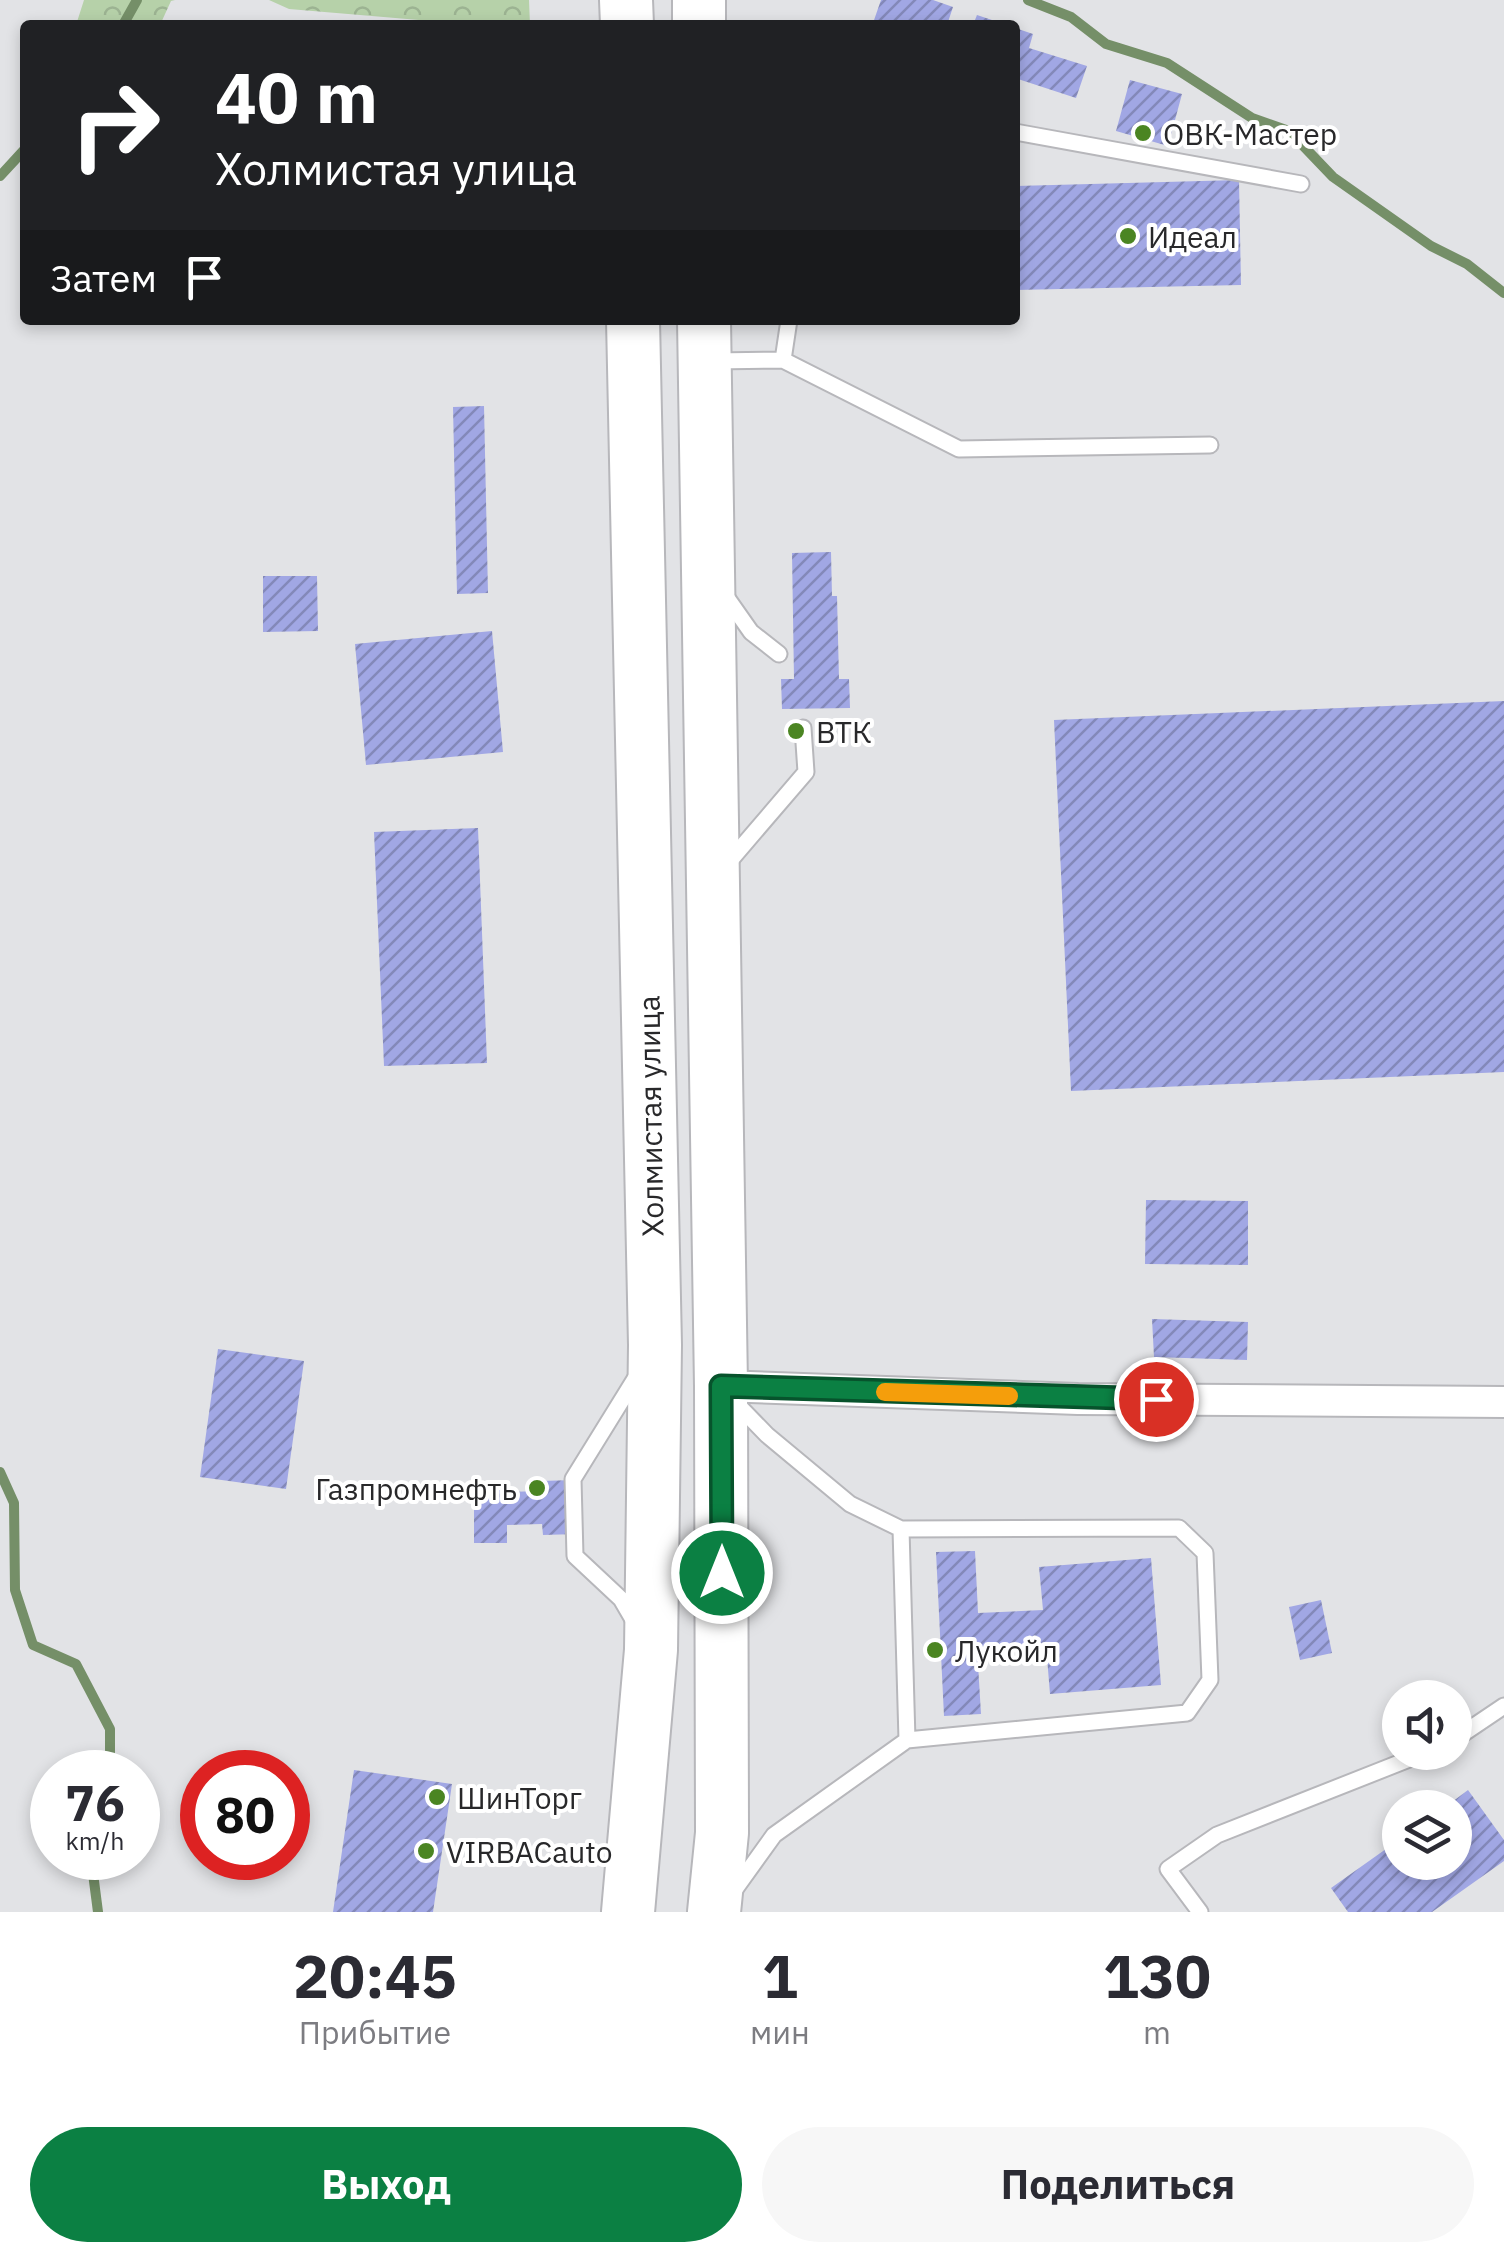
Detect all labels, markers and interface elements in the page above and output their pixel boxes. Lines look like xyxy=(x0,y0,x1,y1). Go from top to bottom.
text: 40 m xyxy=(215,51,378,142)
icon: right xyxy=(50,60,180,190)
place label: ОВК-Мастер xyxy=(1163,114,1337,153)
marker: ОВК-Мастер xyxy=(1132,122,1154,144)
text: Холмистая улица xyxy=(215,139,577,197)
place label: Идеал xyxy=(1148,217,1237,256)
marker: Идеал xyxy=(1117,225,1139,247)
icon: arrive xyxy=(177,250,232,305)
text: Затем xyxy=(50,253,157,302)
place label: ВТК xyxy=(816,712,872,751)
marker: ВТК xyxy=(785,720,807,742)
street label: Холмистая улица xyxy=(628,995,672,1237)
pin xyxy=(1114,1357,1199,1442)
icon: arrive xyxy=(1129,1372,1184,1427)
place label: Газпромнефть xyxy=(315,1469,517,1508)
marker: Газпромнефть xyxy=(526,1477,548,1499)
position arrow xyxy=(670,1521,774,1625)
place label: Лукойл xyxy=(955,1631,1058,1670)
marker: Лукойл xyxy=(924,1639,946,1661)
map controls xyxy=(1382,1680,1472,1880)
button: sound xyxy=(1382,1680,1472,1770)
speed limit sign: 80 xyxy=(180,1750,310,1880)
text: 76 xyxy=(65,1770,125,1835)
place label: ШинТорг xyxy=(457,1778,582,1817)
marker: ШинТорг xyxy=(426,1786,448,1808)
button: layers xyxy=(1382,1790,1472,1880)
text: km/h xyxy=(66,1824,124,1857)
place label: VIRBACauto xyxy=(446,1832,612,1871)
marker: VIRBACauto xyxy=(415,1840,437,1862)
text: 20:45 xyxy=(293,1936,457,2015)
text: 1 xyxy=(762,1936,798,2015)
text: 130 xyxy=(1103,1936,1211,2015)
text: Прибытие xyxy=(299,2011,451,2053)
text: мин xyxy=(750,2011,810,2053)
text: m xyxy=(1143,2011,1171,2053)
button: Выход xyxy=(30,2127,742,2242)
button: Поделиться xyxy=(762,2127,1474,2242)

